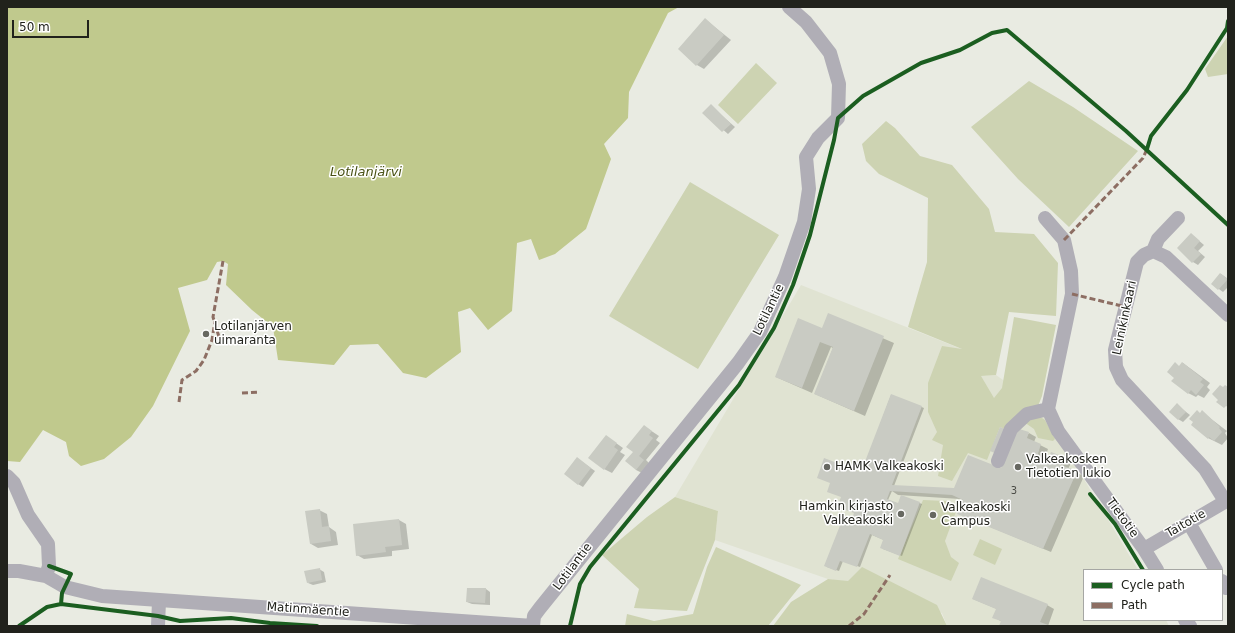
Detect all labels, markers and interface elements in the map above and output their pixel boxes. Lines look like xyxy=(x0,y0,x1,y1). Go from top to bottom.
scale bar xyxy=(14,12,91,38)
text: 50 m xyxy=(19,20,50,34)
water label: Lotilanjärvi xyxy=(330,165,402,181)
street label: Leinikinkaari xyxy=(1110,279,1140,357)
street label: Lotilantie xyxy=(750,282,788,338)
place label: Lotilanjärven uimaranta xyxy=(214,320,292,348)
marker: Lotilanjärven uimaranta xyxy=(201,329,211,339)
place label: Valkeakosken Tietotien lukio xyxy=(1026,453,1111,481)
place label: HAMK Valkeakoski xyxy=(835,460,944,474)
marker: HAMK Valkeakoski xyxy=(822,462,832,472)
marker: Valkeakosken Tietotien lukio xyxy=(1013,462,1023,472)
house number: 3 xyxy=(1011,485,1017,497)
street label: Tietotie xyxy=(1103,496,1141,540)
place label: Hamkin kirjasto Valkeakoski xyxy=(799,500,893,528)
place label: Valkeakoski Campus xyxy=(941,501,1011,529)
street label: Taitotie xyxy=(1164,507,1208,541)
marker: Hamkin kirjasto Valkeakoski xyxy=(896,509,906,519)
marker: Valkeakoski Campus xyxy=(928,510,938,520)
street label: Lotilantie xyxy=(551,540,595,594)
legend xyxy=(1083,569,1223,621)
text: Cycle path xyxy=(1121,578,1185,592)
text: Path xyxy=(1121,598,1147,612)
street label: Matinmäentie xyxy=(266,600,350,620)

